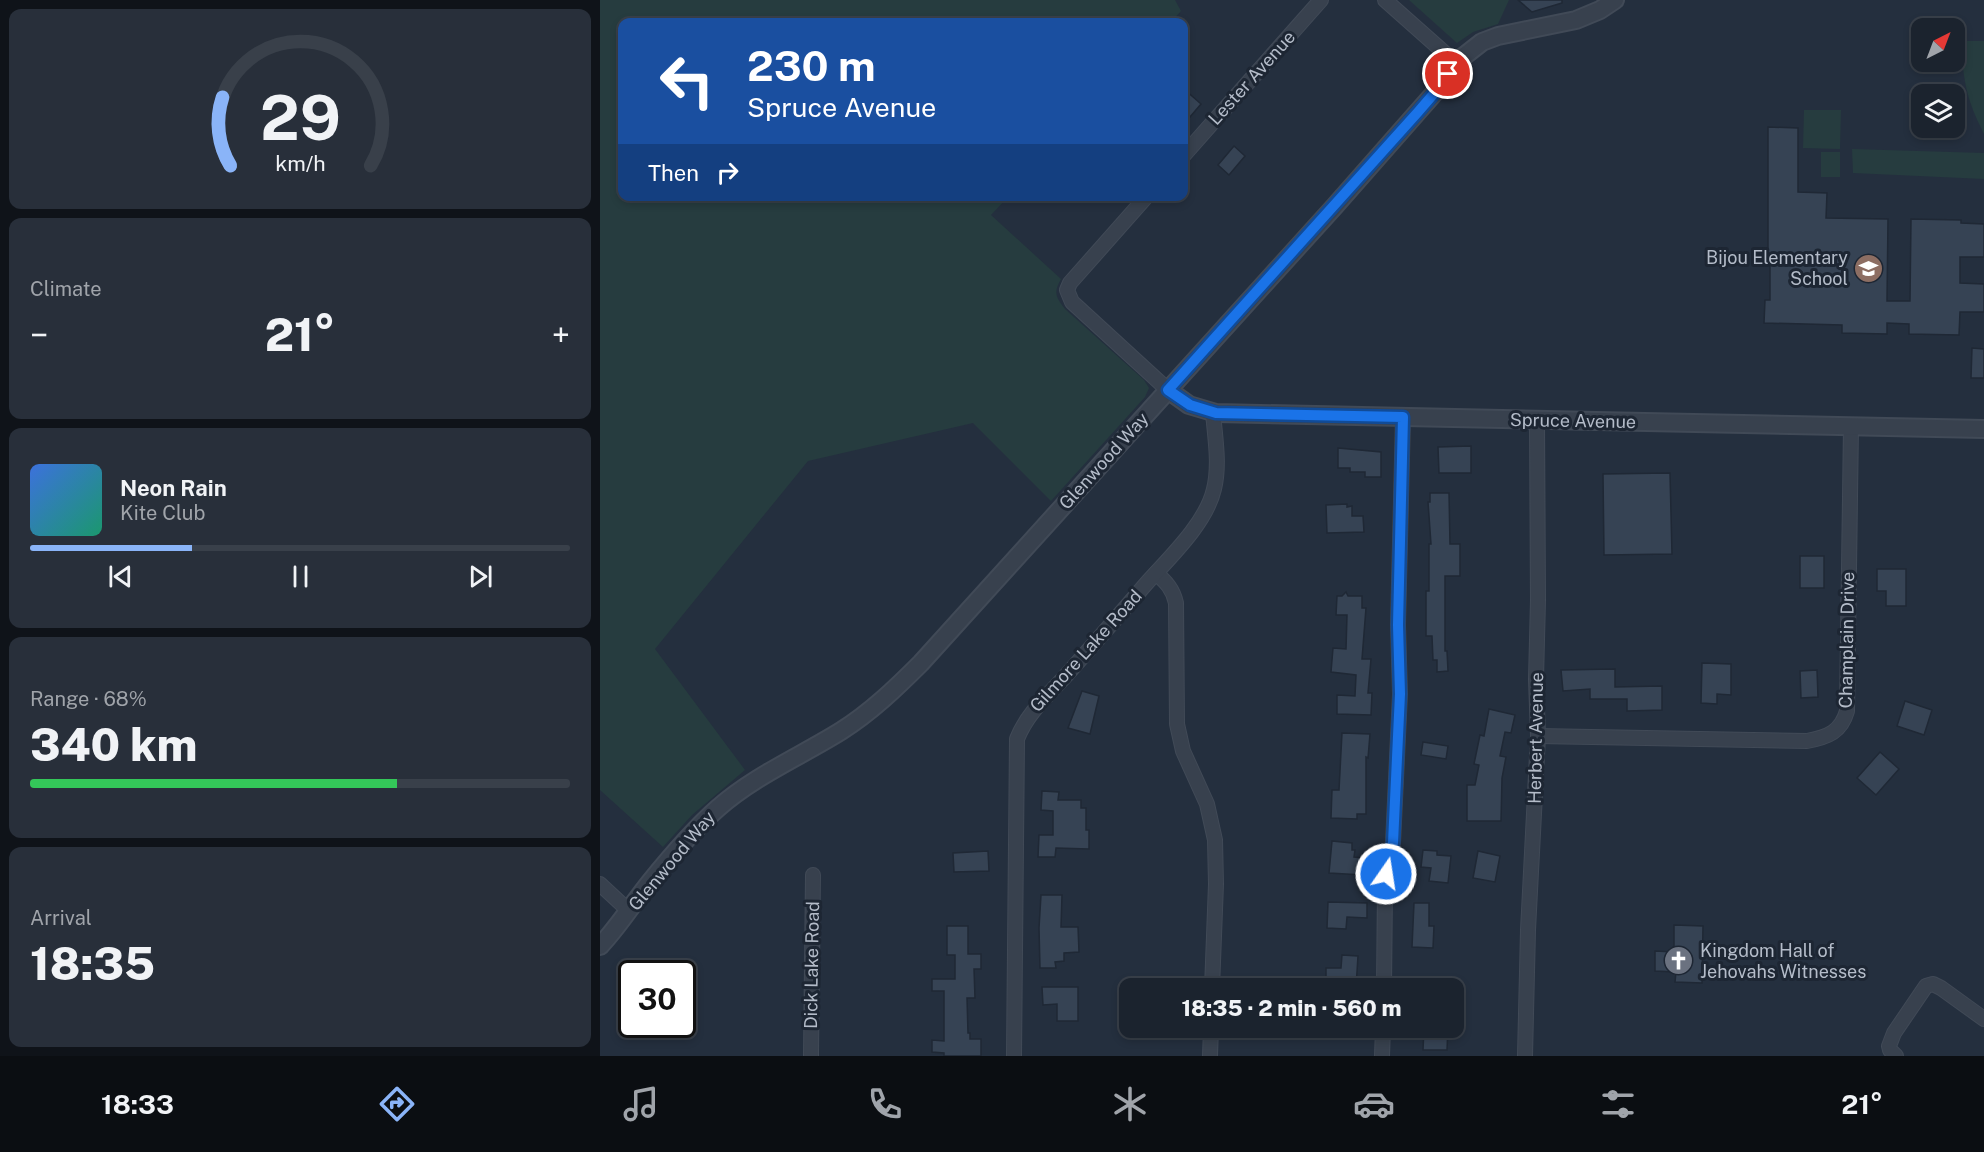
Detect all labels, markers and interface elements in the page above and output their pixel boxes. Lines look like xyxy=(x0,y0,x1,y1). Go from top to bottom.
north arrow xyxy=(1911,18,1965,72)
map controls xyxy=(1911,18,1965,138)
street label: Lester Avenue xyxy=(1204,26,1299,129)
text: 230 m xyxy=(747,41,876,90)
icon: left xyxy=(648,42,726,120)
pin xyxy=(1422,48,1473,99)
icon: arrive xyxy=(1431,57,1464,90)
text: 29 xyxy=(260,81,340,154)
button: layers xyxy=(1911,84,1965,138)
text: Spruce Avenue xyxy=(747,91,936,123)
text: km/h xyxy=(275,152,325,177)
icon: right xyxy=(711,156,744,189)
text: Then xyxy=(648,160,699,186)
place label: Bijou Elementary School xyxy=(1706,247,1848,289)
school or university icon: Bijou Elementary School xyxy=(1853,252,1885,284)
text: Climate xyxy=(30,277,102,301)
text: 21° xyxy=(265,308,335,361)
text: − xyxy=(30,316,48,354)
text: + xyxy=(552,316,570,354)
street label: Glenwood Way xyxy=(1055,408,1153,513)
street label: Spruce Avenue xyxy=(1510,409,1636,432)
text: Neon Rain xyxy=(120,475,227,501)
text: Kite Club xyxy=(120,501,205,525)
icon: previous xyxy=(104,560,137,593)
icon: pause xyxy=(284,560,317,593)
icon: next xyxy=(464,560,497,593)
street label: Champlain Drive xyxy=(1835,571,1858,709)
street label: Gilmore Lake Road xyxy=(1025,585,1146,716)
street label: Herbert Avenue xyxy=(1524,672,1547,804)
text: Range · 68% xyxy=(30,687,147,711)
text: 340 km xyxy=(30,718,197,771)
street label: Glenwood Way xyxy=(624,807,719,915)
position arrow xyxy=(1354,842,1418,906)
street label: Dick Lake Road xyxy=(800,901,823,1029)
text: Arrival xyxy=(30,906,92,930)
text: 18:35 xyxy=(30,937,155,990)
place label: Kingdom Hall of Jehovahs Witnesses xyxy=(1700,940,1866,982)
church icon: Kingdom Hall of Jehovahs Witnesses xyxy=(1663,945,1695,977)
speed limit sign: 30 xyxy=(618,960,696,1038)
text: 18:35 · 2 min · 560 m xyxy=(1181,995,1402,1021)
icon: directions xyxy=(376,1083,418,1125)
icon: music xyxy=(620,1083,662,1125)
icon: phone xyxy=(864,1083,906,1125)
icon: climate xyxy=(1109,1083,1151,1125)
icon: car xyxy=(1353,1083,1395,1125)
icon: filters xyxy=(1597,1083,1639,1125)
text: 18:33 xyxy=(101,1088,174,1120)
text: 21° xyxy=(1841,1088,1883,1120)

